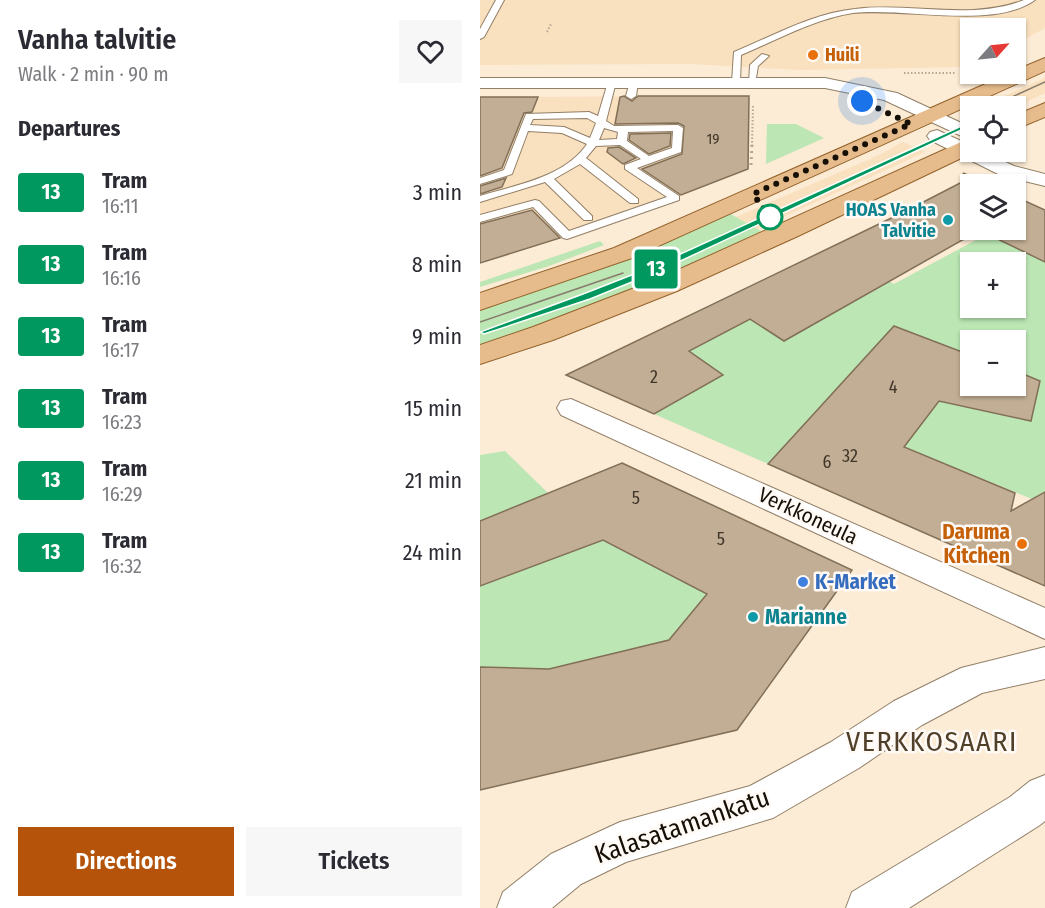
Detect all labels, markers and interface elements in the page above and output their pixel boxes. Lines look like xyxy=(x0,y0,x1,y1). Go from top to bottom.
north arrow xyxy=(960,18,1026,84)
map controls xyxy=(960,18,1026,396)
button: heart xyxy=(399,20,462,83)
text: Vanha talvitie xyxy=(18,23,176,56)
place label: Huili xyxy=(825,44,859,66)
marker: Huili xyxy=(806,48,820,62)
text: Walk · 2 min · 90 m xyxy=(18,62,169,86)
your location xyxy=(847,86,877,116)
button: locate xyxy=(960,96,1026,162)
text: Departures xyxy=(18,115,120,142)
house number: 19 xyxy=(706,130,720,148)
text: Tram xyxy=(102,167,147,194)
button: layers xyxy=(960,174,1026,240)
text: 13 xyxy=(42,179,60,205)
text: 3 min xyxy=(413,179,462,206)
text: 16:11 xyxy=(102,194,138,218)
place label: HOAS Vanha Talvitie xyxy=(846,199,936,242)
unlabelled marker xyxy=(757,204,783,230)
marker: HOAS Vanha Talvitie xyxy=(941,213,955,227)
text: Tram xyxy=(102,239,147,266)
line badge: 13 xyxy=(629,250,683,288)
text: 13 xyxy=(42,251,60,277)
text: 8 min xyxy=(412,251,462,278)
button: + xyxy=(960,252,1026,318)
text: 13 xyxy=(647,256,665,282)
text: 16:16 xyxy=(102,266,141,290)
text: Tram xyxy=(102,311,147,338)
text: 13 xyxy=(42,323,60,349)
text: 9 min xyxy=(412,323,462,350)
button: − xyxy=(960,330,1026,396)
text: 16:17 xyxy=(102,338,139,362)
house number: 2 xyxy=(650,366,658,388)
house number: 4 xyxy=(889,376,898,398)
text: Tram xyxy=(102,383,147,410)
text: 13 xyxy=(42,395,60,421)
text: 15 min xyxy=(404,395,462,422)
text: 16:23 xyxy=(102,410,142,434)
house number: 32 xyxy=(842,445,858,467)
house number: 6 xyxy=(823,451,832,473)
text: Tram xyxy=(102,455,147,482)
text: 13 xyxy=(42,467,60,493)
text: 21 min xyxy=(405,467,462,494)
text: 16:29 xyxy=(102,482,142,506)
street label: Verkkoneula xyxy=(754,482,862,550)
house number: 5 xyxy=(632,487,640,509)
place label: Daruma Kitchen xyxy=(942,519,1010,569)
text: Tram xyxy=(102,527,147,554)
house number: 5 xyxy=(717,528,725,550)
marker: Daruma Kitchen xyxy=(1015,537,1029,551)
text: 13 xyxy=(42,539,60,565)
text: 24 min xyxy=(403,539,462,566)
text: 16:32 xyxy=(102,554,142,578)
place label: K-Market xyxy=(815,569,897,595)
marker: K-Market xyxy=(796,575,810,589)
place label: Marianne xyxy=(765,604,847,630)
marker: Marianne xyxy=(746,610,760,624)
district label: VERKKOSAARI xyxy=(846,725,1018,758)
street label: Kalasatamankatu xyxy=(590,782,774,870)
button: Directions xyxy=(18,827,234,896)
button: Tickets xyxy=(246,827,462,896)

